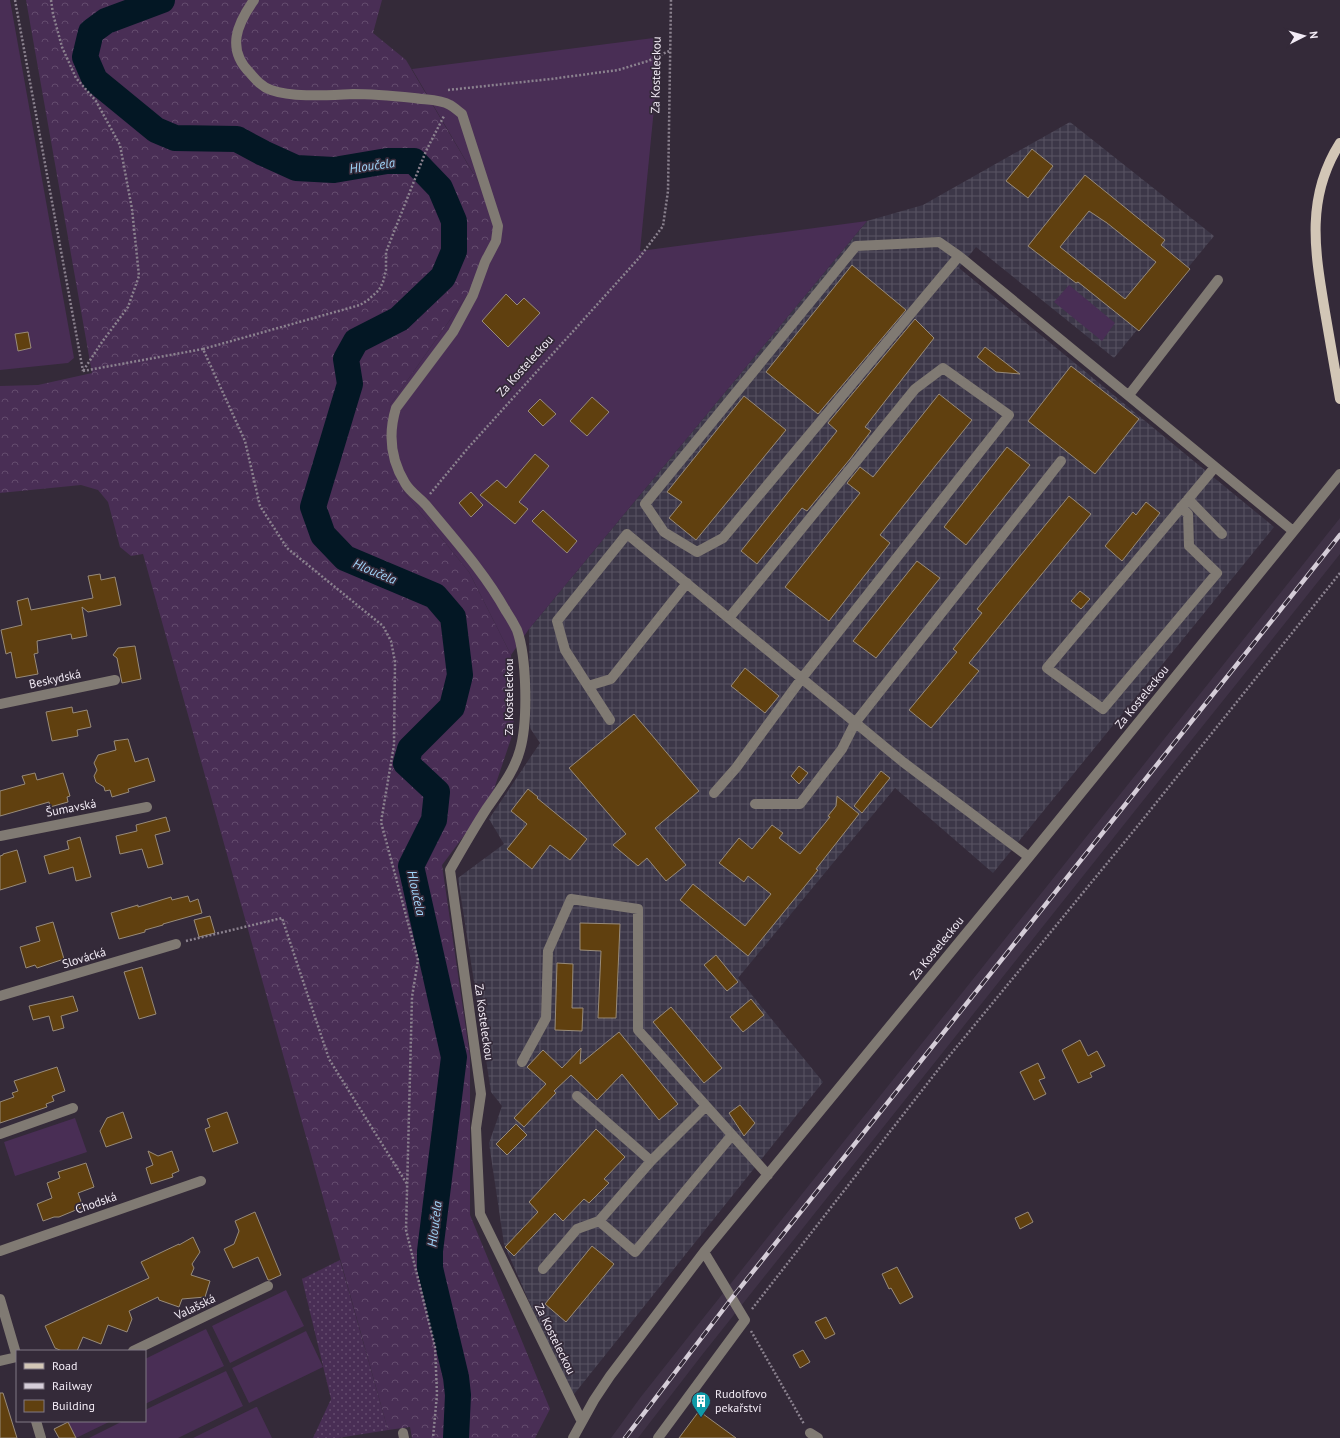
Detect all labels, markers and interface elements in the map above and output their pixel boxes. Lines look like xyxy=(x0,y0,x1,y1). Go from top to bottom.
north arrow xyxy=(1284,16,1324,56)
text: N xyxy=(1307,31,1321,39)
street label: Za Kosteleckou xyxy=(647,36,664,114)
water label: Hloučela xyxy=(348,154,397,177)
street label: Za Kosteleckou xyxy=(493,332,556,399)
water label: Hloučela xyxy=(350,555,400,589)
street label: Za Kosteleckou xyxy=(501,658,516,736)
street label: Za Kosteleckou xyxy=(1112,662,1172,731)
street label: Beskydská xyxy=(28,666,82,691)
street label: Šumavská xyxy=(44,795,97,820)
water label: Hloučela xyxy=(403,869,430,918)
street label: Za Kosteleckou xyxy=(907,913,967,982)
street label: Slovácká xyxy=(60,944,108,971)
street label: Za Kosteleckou xyxy=(472,983,497,1061)
street label: Chodská xyxy=(73,1188,119,1217)
water label: Hloučela xyxy=(423,1200,446,1248)
street label: Valašská xyxy=(171,1290,218,1323)
street label: Za Kosteleckou xyxy=(532,1301,579,1377)
legend xyxy=(16,1350,146,1422)
text: Road xyxy=(52,1358,77,1373)
text: Railway xyxy=(52,1378,92,1393)
place label: Rudolfovo pekařství xyxy=(715,1386,767,1415)
building icon: Rudolfovo pekařství xyxy=(690,1390,712,1418)
text: Building xyxy=(52,1398,95,1413)

